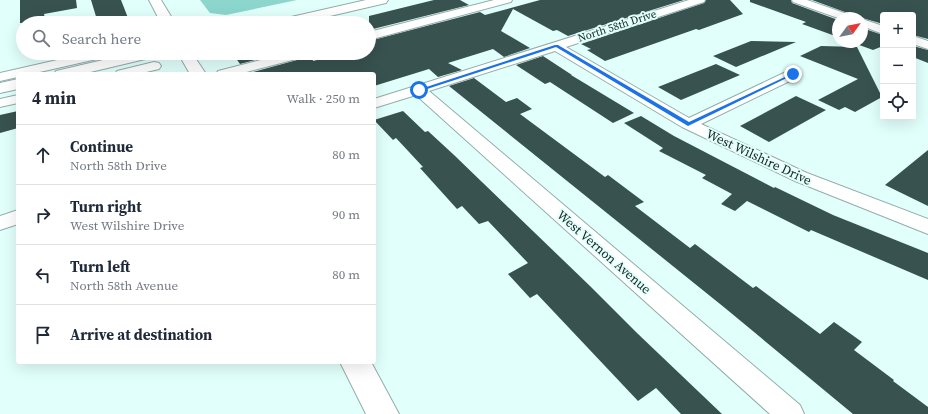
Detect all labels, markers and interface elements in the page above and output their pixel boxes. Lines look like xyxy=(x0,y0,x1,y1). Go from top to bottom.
street label: North 58th Drive xyxy=(576,6,659,46)
north arrow xyxy=(832,12,868,48)
map controls xyxy=(880,12,916,120)
button: + xyxy=(880,12,916,48)
search box xyxy=(16,16,376,60)
icon: search xyxy=(30,27,52,49)
text: Search here xyxy=(62,28,141,49)
button: − xyxy=(880,48,916,84)
route end xyxy=(784,65,802,83)
route start xyxy=(410,81,428,99)
button: locate xyxy=(880,84,916,120)
text: 4 min xyxy=(32,86,76,110)
text: Walk · 250 m xyxy=(287,90,360,107)
street label: West Wilshire Drive xyxy=(704,125,815,189)
text: Continue xyxy=(70,136,133,157)
icon: ahead xyxy=(32,144,54,166)
text: 80 m xyxy=(332,146,360,163)
text: North 58th Drive xyxy=(70,157,167,174)
text: Turn right xyxy=(70,196,142,217)
icon: right xyxy=(32,204,54,226)
text: 90 m xyxy=(332,206,360,223)
street label: West Vernon Avenue xyxy=(553,206,655,298)
text: West Wilshire Drive xyxy=(70,217,184,234)
text: Turn left xyxy=(70,256,130,277)
icon: left xyxy=(32,264,54,286)
text: 80 m xyxy=(332,266,360,283)
text: North 58th Avenue xyxy=(70,277,178,294)
icon: arrive xyxy=(32,324,54,346)
text: Arrive at destination xyxy=(70,324,212,345)

